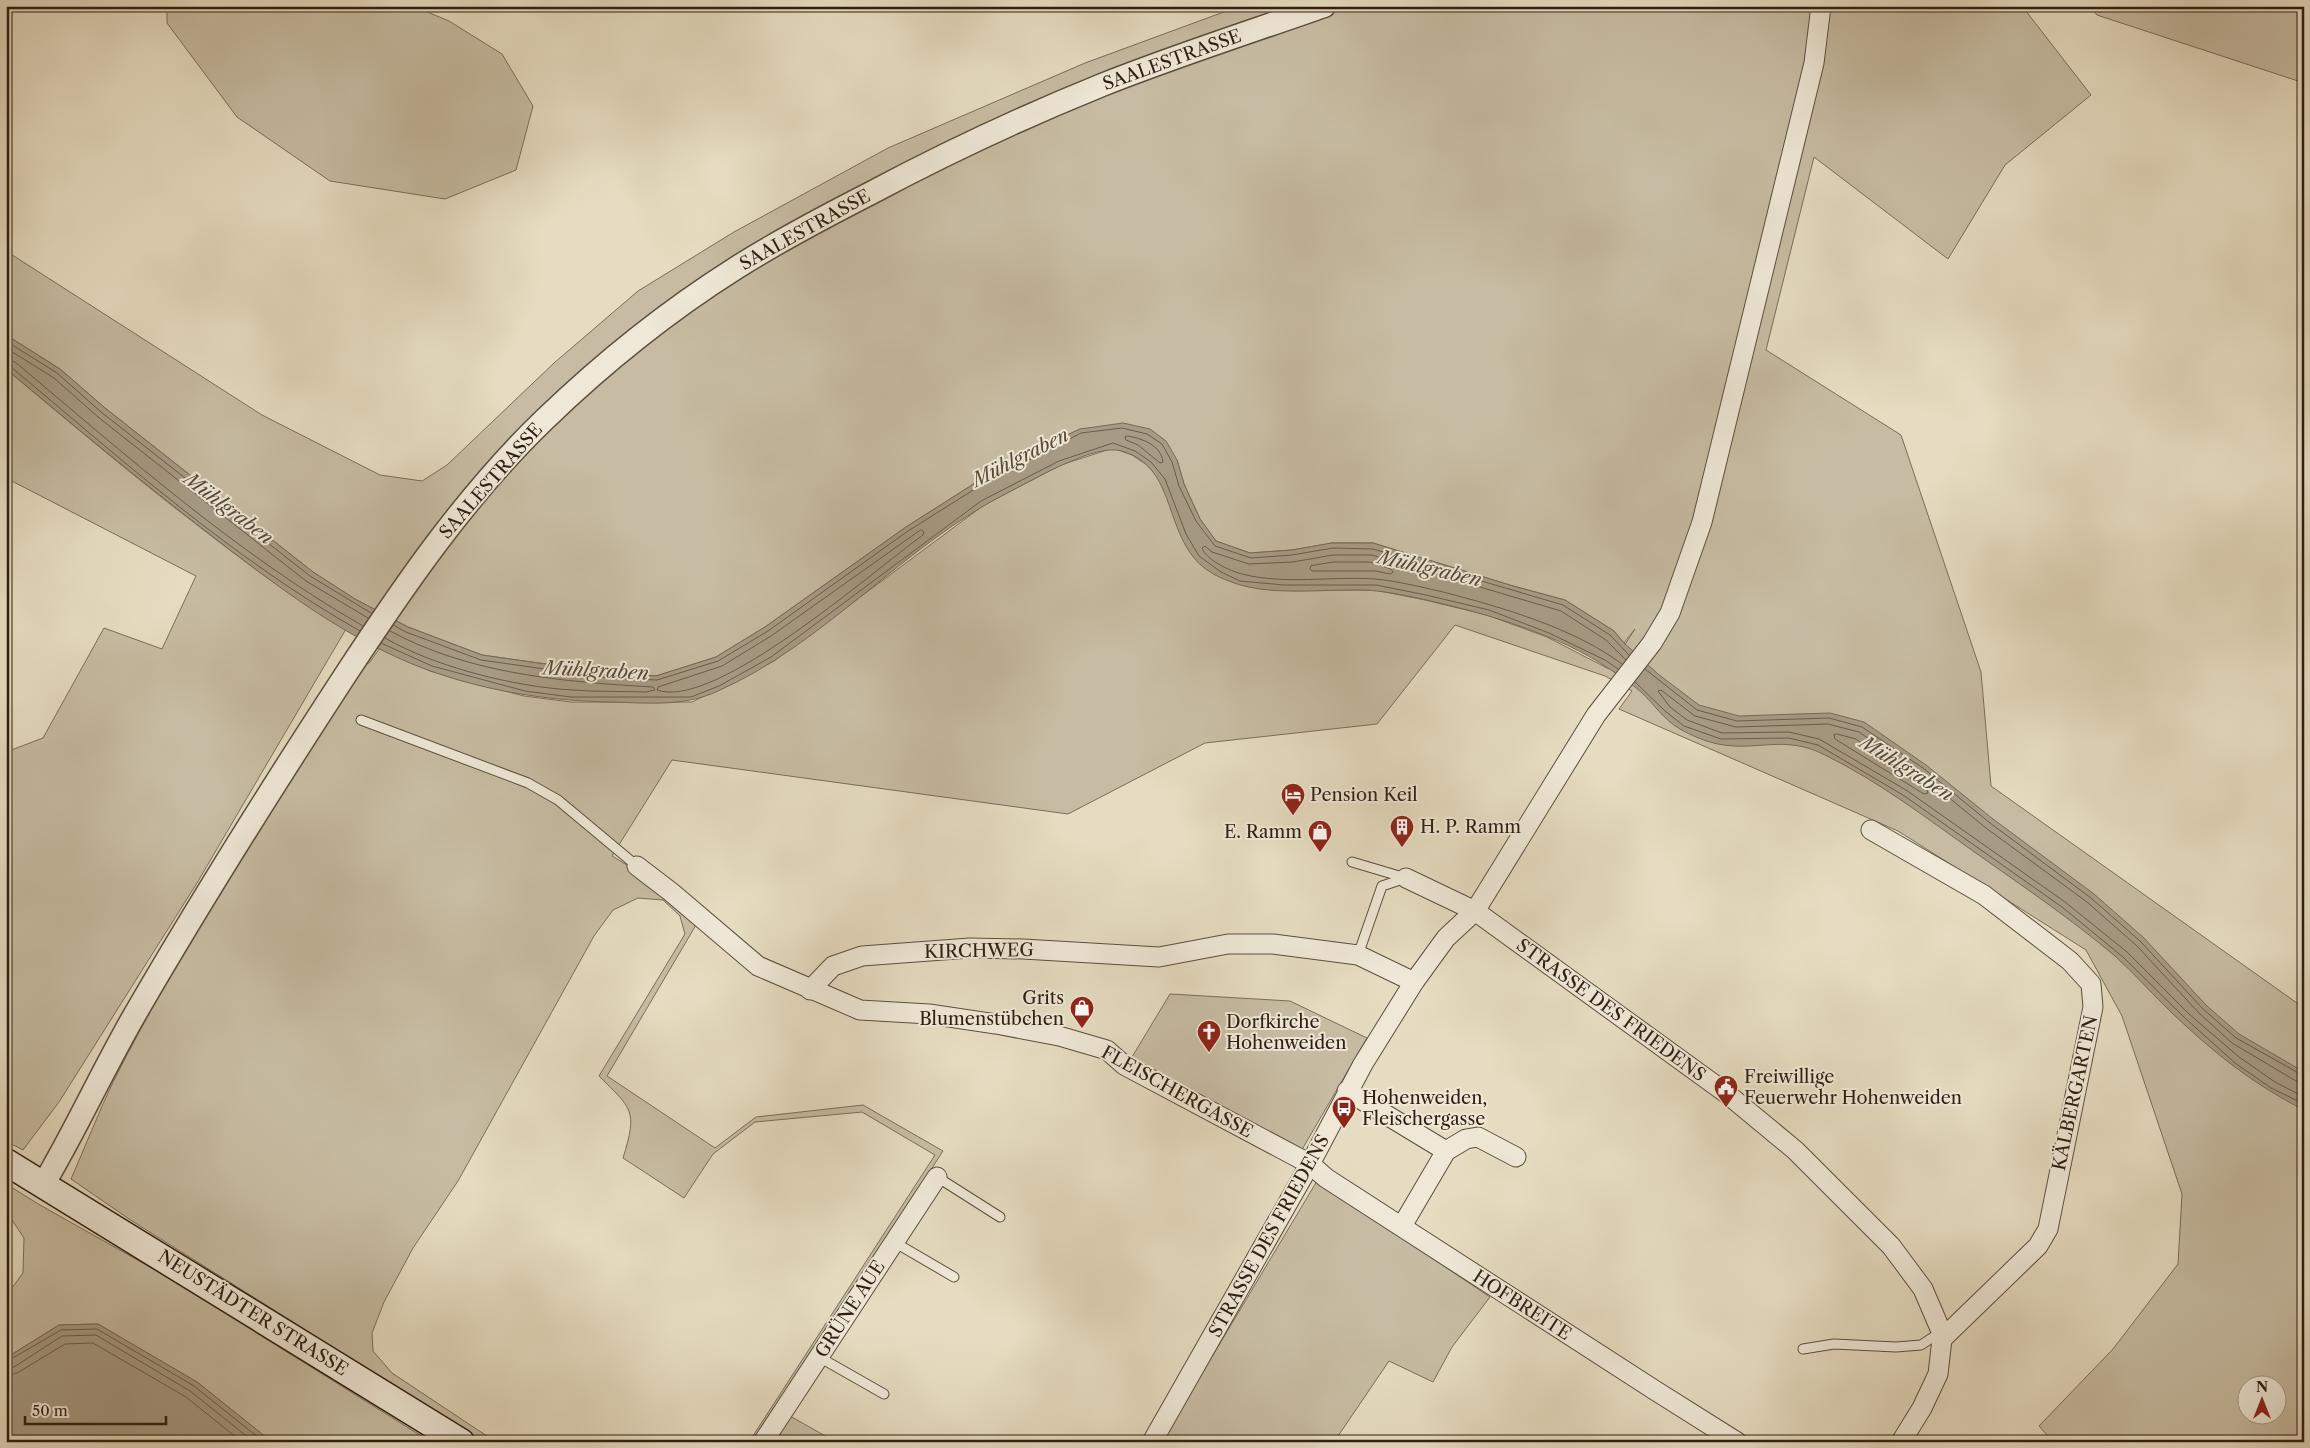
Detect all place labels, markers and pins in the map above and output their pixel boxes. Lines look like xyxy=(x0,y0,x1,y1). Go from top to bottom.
hotel icon: Pension Keil xyxy=(1280,782,1306,816)
place label: Pension Keil xyxy=(1310,784,1418,806)
building icon: H. P. Ramm xyxy=(1389,814,1415,848)
place label: H. P. Ramm xyxy=(1420,816,1521,838)
shop icon: E. Ramm xyxy=(1307,819,1333,853)
place label: E. Ramm xyxy=(1224,821,1302,843)
place label: Grits Blumenstübchen xyxy=(919,987,1064,1030)
shop icon: Grits Blumenstübchen xyxy=(1069,995,1095,1029)
place label: Dorfkirche Hohenweiden xyxy=(1226,1011,1346,1054)
church icon: Dorfkirche Hohenweiden xyxy=(1196,1019,1222,1053)
place label: Freiwillige Feuerwehr Hohenweiden xyxy=(1744,1066,1962,1109)
public building icon: Freiwillige Feuerwehr Hohenweiden xyxy=(1713,1074,1739,1108)
place label: Hohenweiden, Fleischergasse xyxy=(1362,1087,1487,1130)
bus stop icon: Hohenweiden, Fleischergasse xyxy=(1331,1095,1357,1129)

